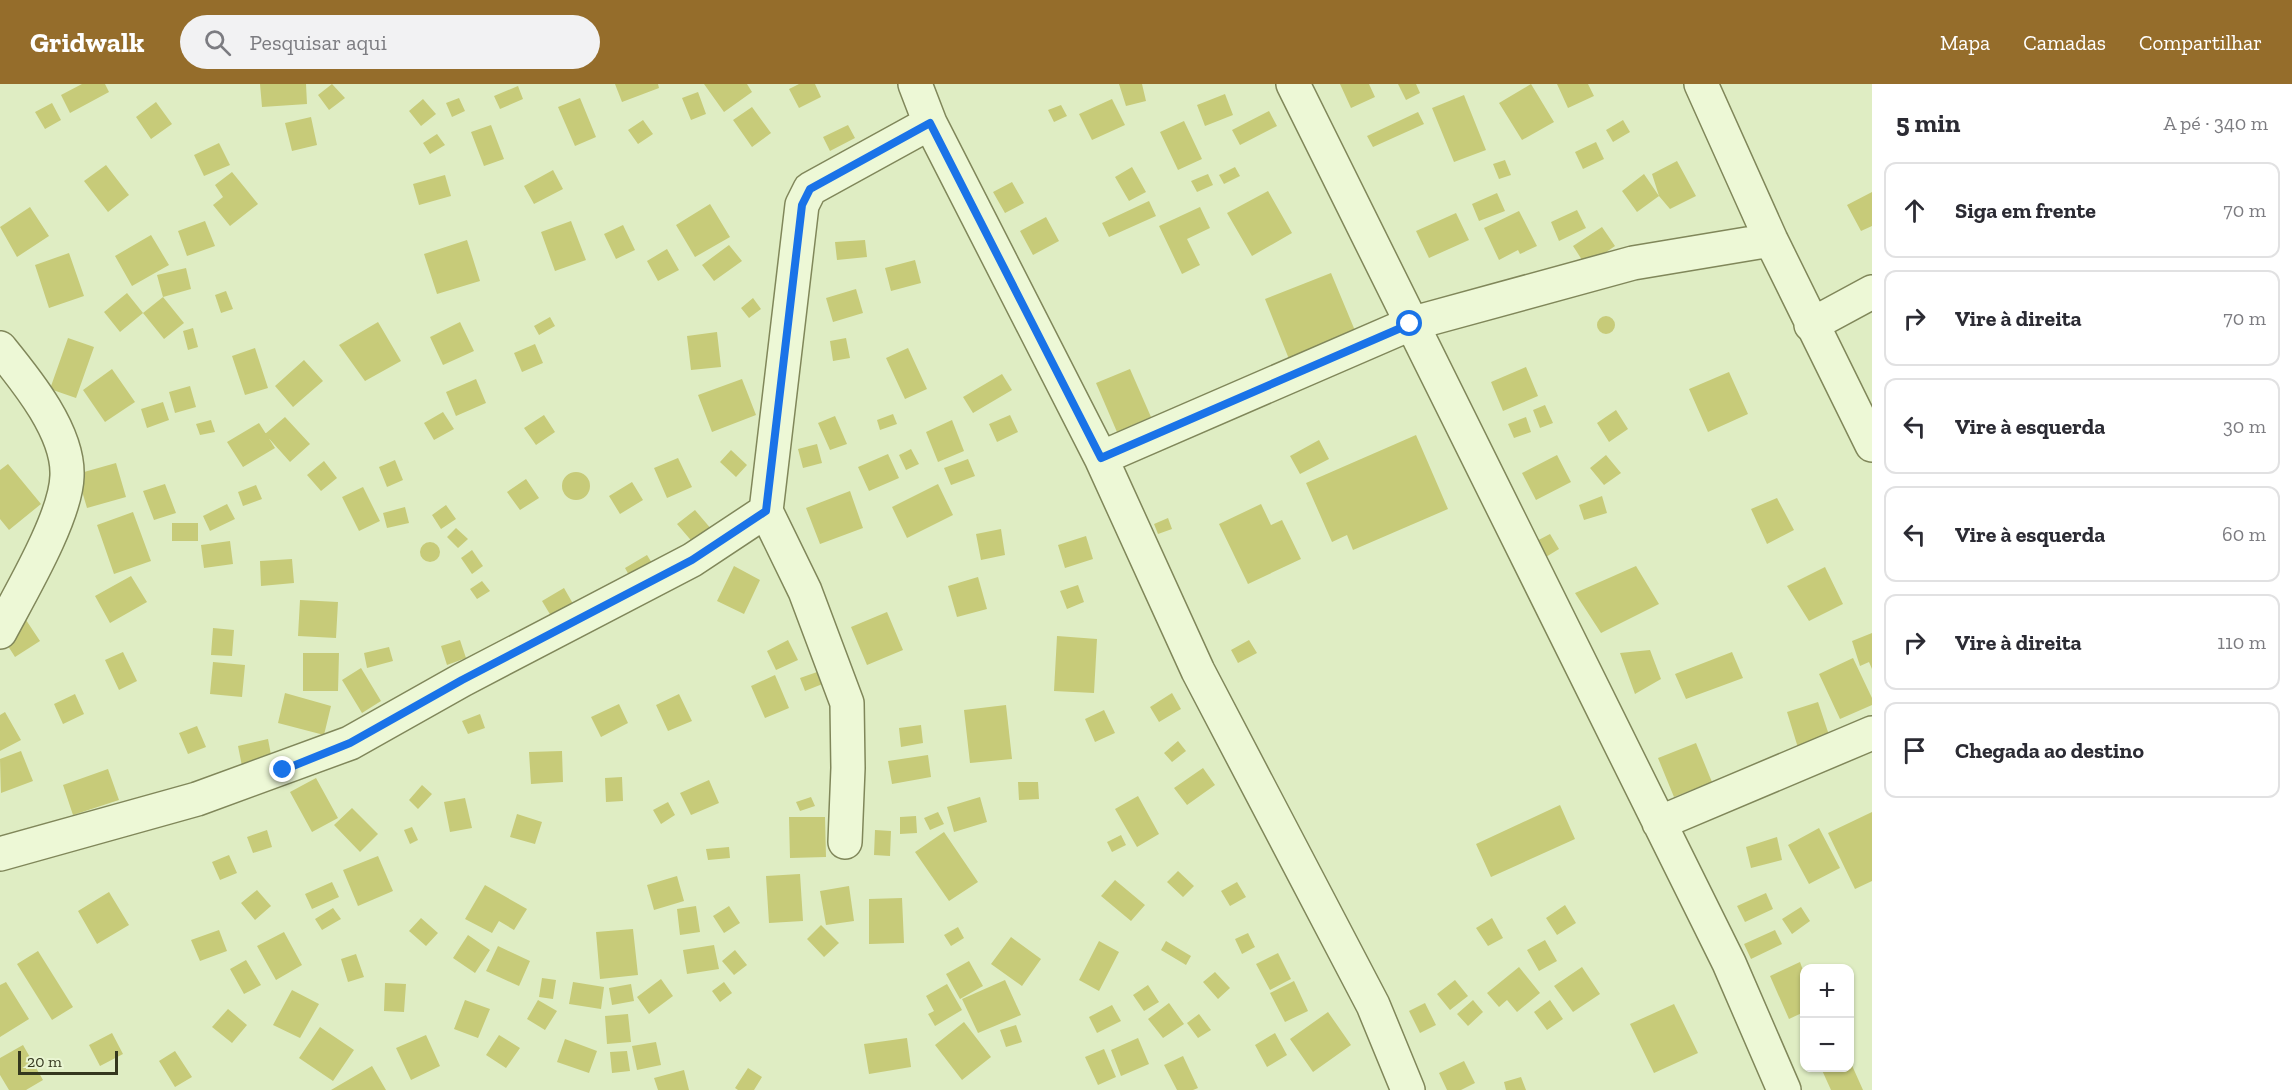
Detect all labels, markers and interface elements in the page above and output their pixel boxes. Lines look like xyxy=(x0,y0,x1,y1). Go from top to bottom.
search box xyxy=(180,15,600,69)
text: Gridwalk xyxy=(30,26,144,59)
icon: search xyxy=(201,26,234,59)
text: Pesquisar aqui xyxy=(249,29,387,56)
text: Mapa xyxy=(1940,30,1990,55)
text: Camadas xyxy=(2023,30,2106,55)
text: Compartilhar xyxy=(2139,30,2262,55)
text: 5 min xyxy=(1896,107,1960,139)
text: A pé · 340 m xyxy=(2163,111,2268,135)
icon: ahead xyxy=(1898,194,1931,227)
text: Siga em frente xyxy=(1955,197,2096,224)
text: 70 m xyxy=(2223,198,2266,222)
icon: right xyxy=(1898,302,1931,335)
text: Vire à direita xyxy=(1955,305,2082,332)
text: 70 m xyxy=(2223,306,2266,330)
route start xyxy=(1396,310,1422,336)
icon: left xyxy=(1898,410,1931,443)
text: Vire à esquerda xyxy=(1955,413,2105,440)
text: 30 m xyxy=(2223,414,2266,438)
icon: left xyxy=(1898,518,1931,551)
text: Vire à esquerda xyxy=(1955,521,2105,548)
text: 60 m xyxy=(2222,522,2266,546)
icon: right xyxy=(1898,626,1931,659)
text: Vire à direita xyxy=(1955,629,2082,656)
text: 110 m xyxy=(2217,630,2266,654)
icon: arrive xyxy=(1898,734,1931,767)
text: Chegada ao destino xyxy=(1955,737,2144,764)
route end xyxy=(269,756,295,782)
map controls xyxy=(1800,964,1854,1072)
button: + xyxy=(1800,964,1854,1018)
button: − xyxy=(1800,1018,1854,1072)
scale bar xyxy=(18,1048,118,1076)
text: 20 m xyxy=(27,1052,62,1071)

